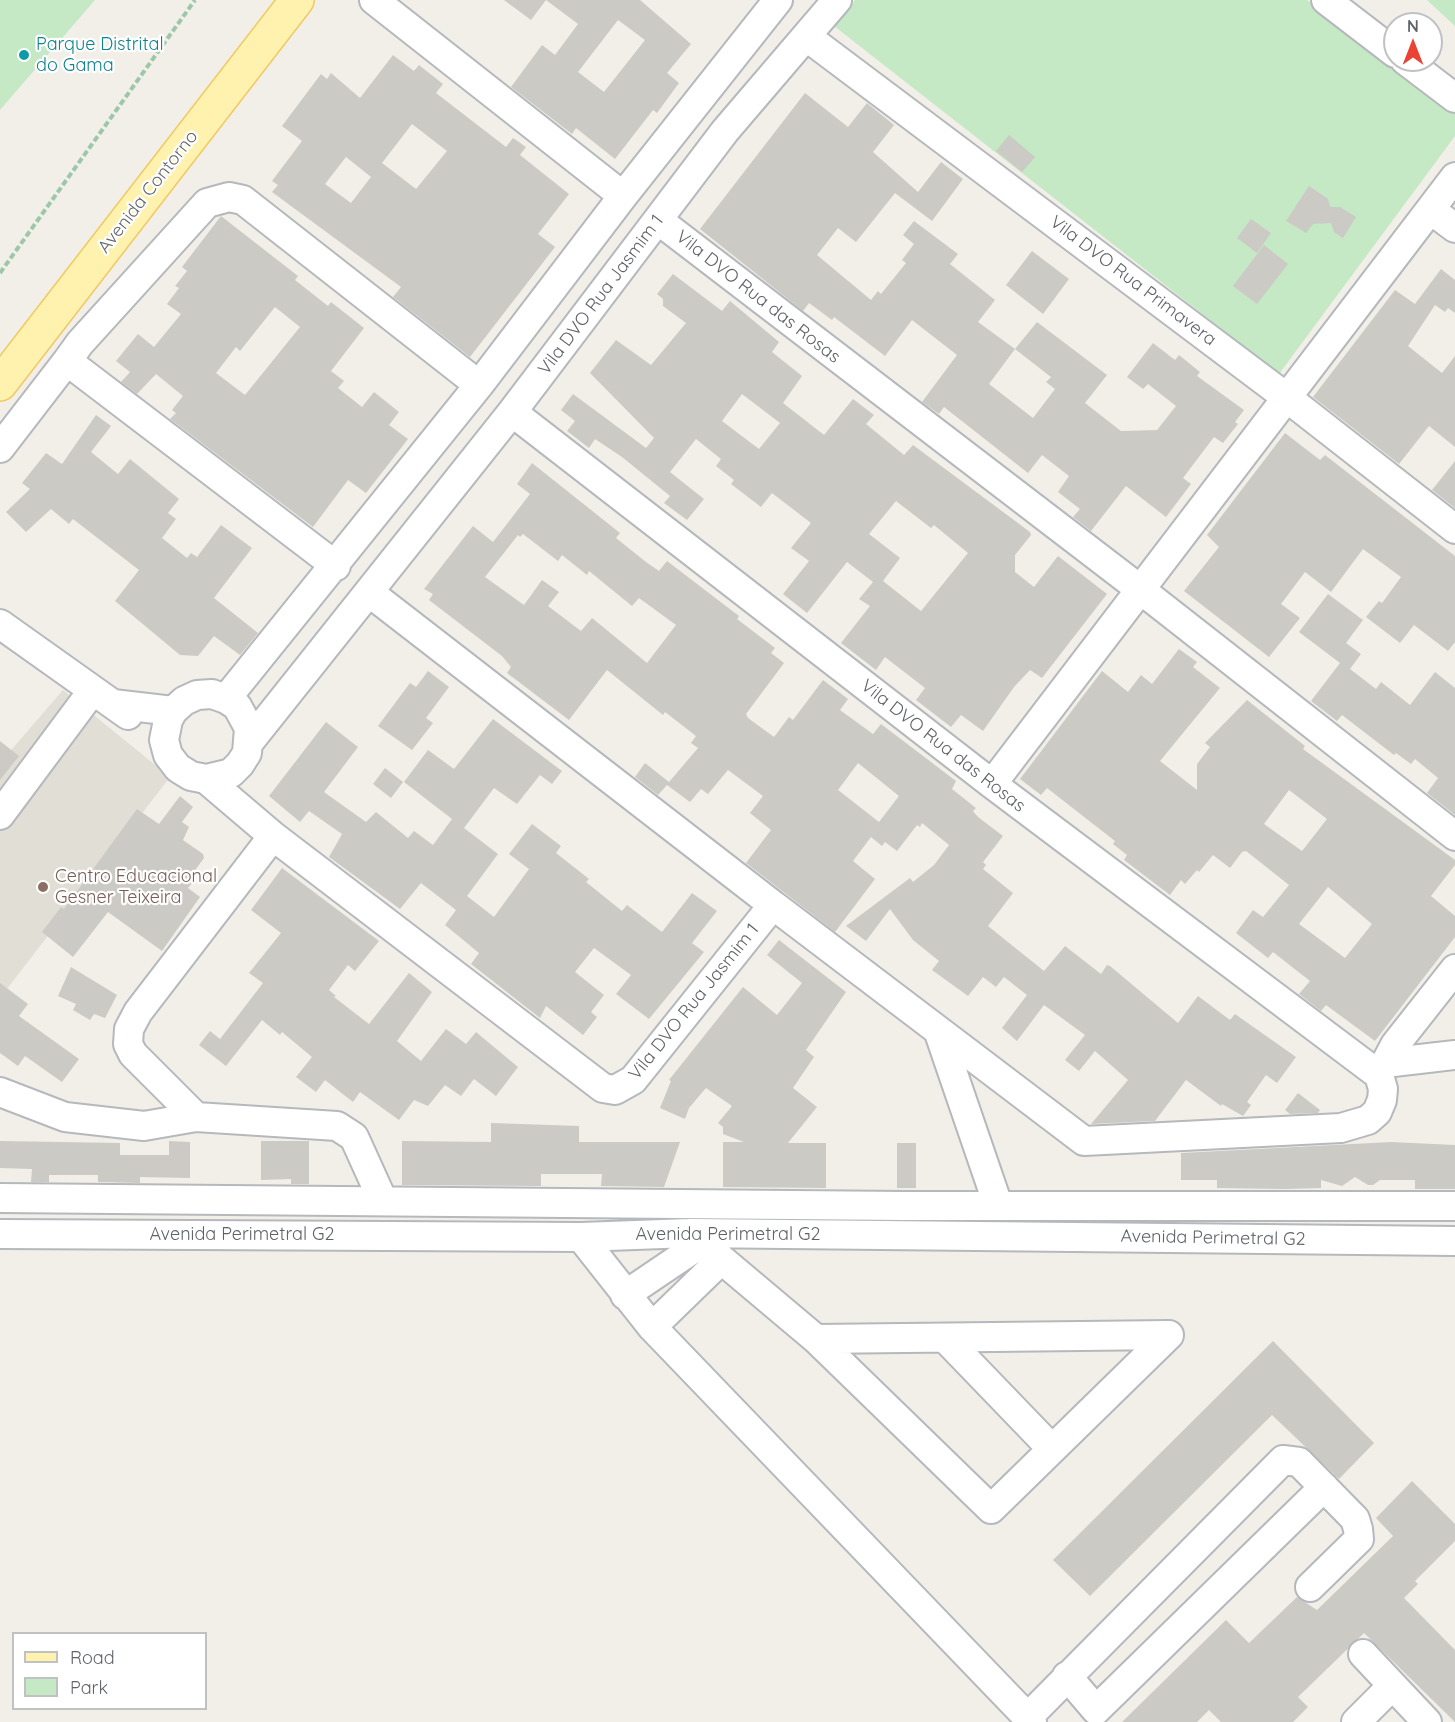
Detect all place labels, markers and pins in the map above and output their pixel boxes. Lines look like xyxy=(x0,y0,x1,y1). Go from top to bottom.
place label: Parque Distrital do Gama xyxy=(36,34,164,76)
marker: Parque Distrital do Gama xyxy=(17,48,31,62)
place label: Centro Educacional Gesner Teixeira xyxy=(55,866,217,908)
marker: Centro Educacional Gesner Teixeira xyxy=(36,880,50,894)

